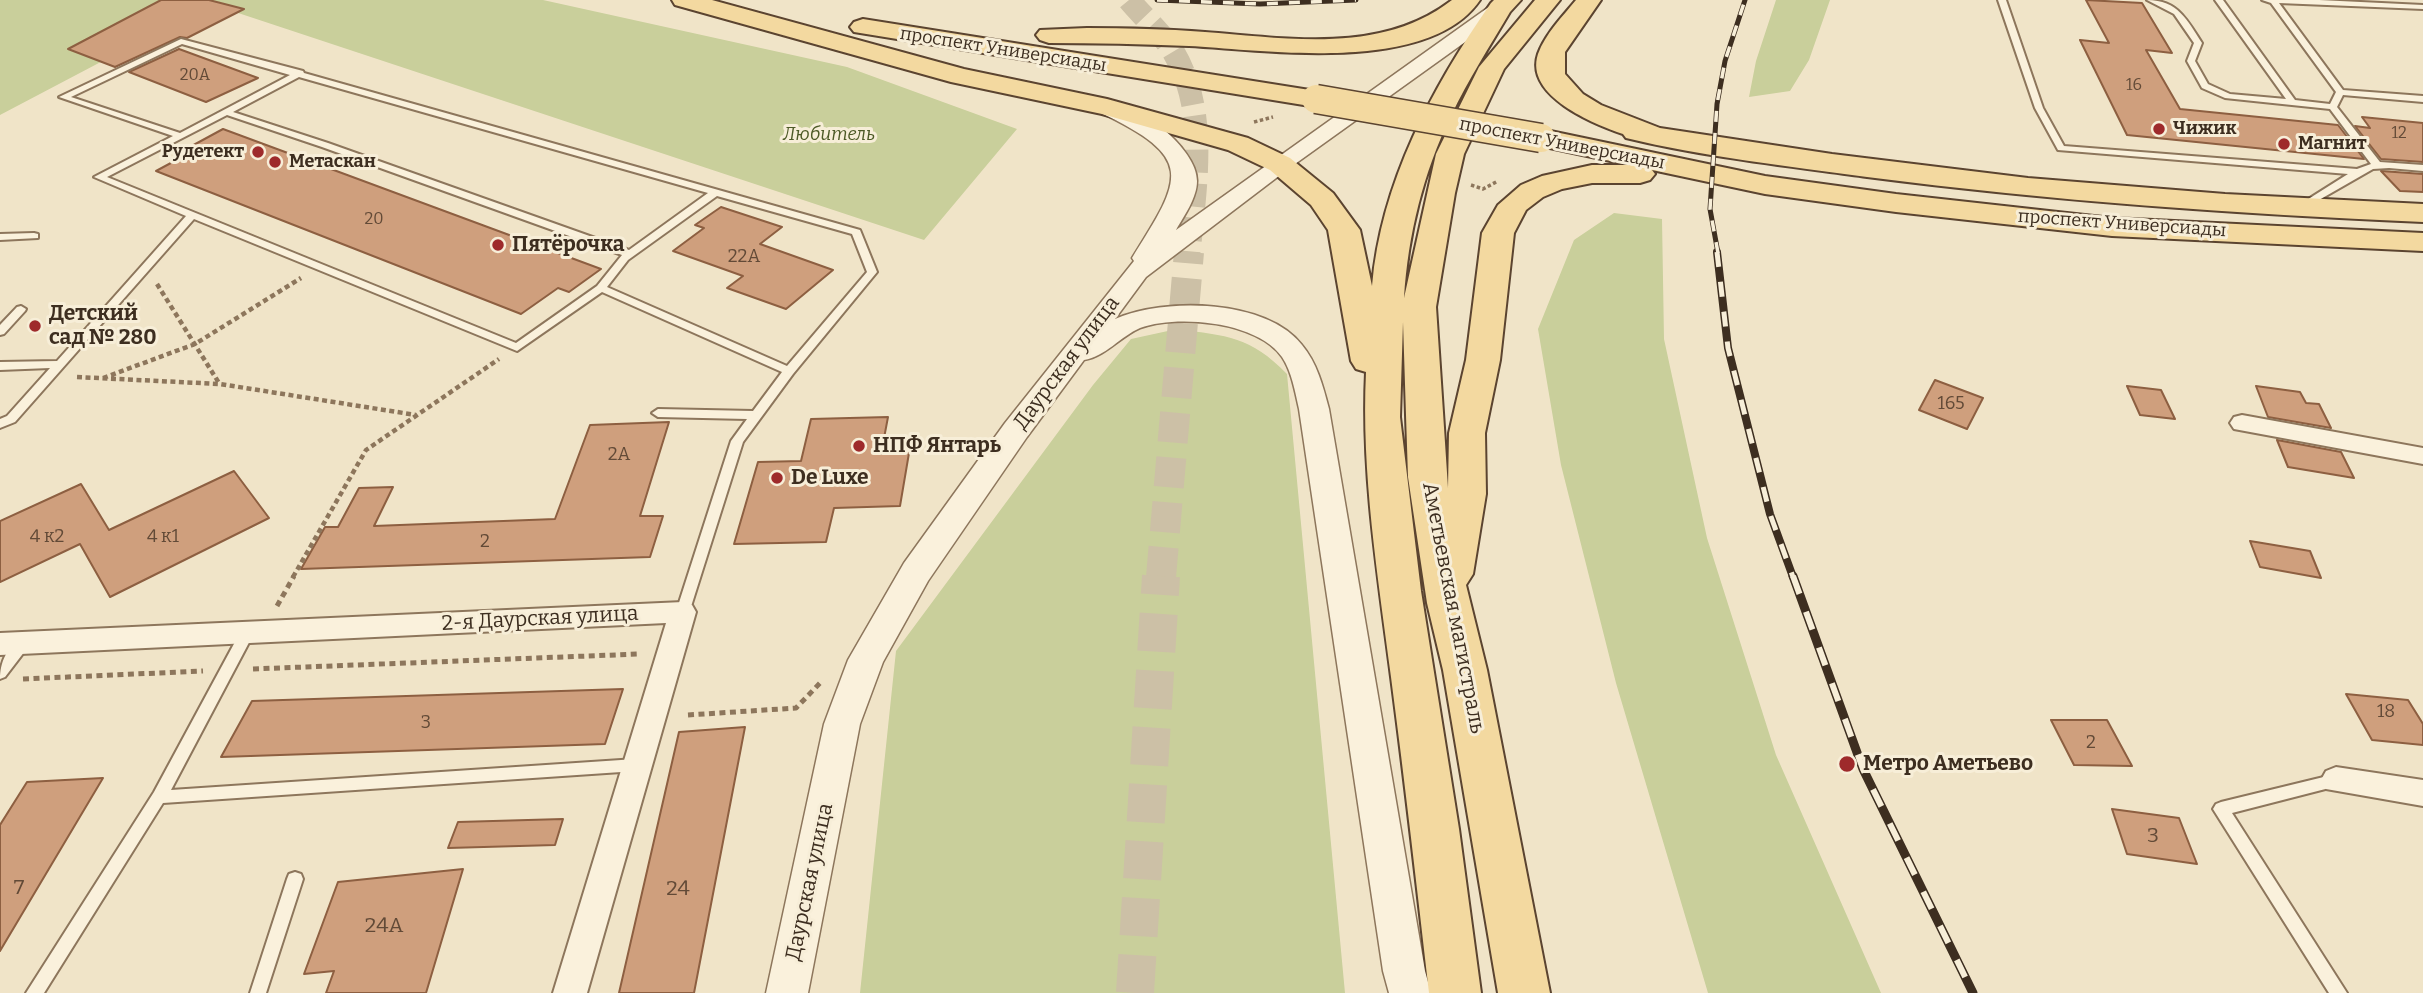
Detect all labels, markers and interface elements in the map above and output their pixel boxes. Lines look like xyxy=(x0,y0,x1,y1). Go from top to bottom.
street label: проспект Универсиады xyxy=(898,23,1108,77)
house number: 20А xyxy=(180,66,210,86)
house number: 16 xyxy=(2126,76,2142,96)
street label: проспект Универсиады xyxy=(1457,113,1667,175)
place label: Чижик xyxy=(2173,118,2236,140)
marker: Чижик xyxy=(2151,121,2167,137)
park label: Любитель xyxy=(783,124,875,146)
house number: 12 xyxy=(2391,124,2407,144)
place label: Магнит xyxy=(2298,133,2367,155)
marker: Магнит xyxy=(2276,136,2292,152)
place label: Рудетект xyxy=(162,141,244,163)
marker: Рудетект xyxy=(250,144,266,160)
place label: Метаскан xyxy=(289,151,376,173)
marker: Метаскан xyxy=(267,154,283,170)
street label: проспект Универсиады xyxy=(2017,206,2227,242)
house number: 20 xyxy=(365,210,383,230)
place label: Пятёрочка xyxy=(512,232,624,258)
marker: Пятёрочка xyxy=(490,237,506,253)
house number: 22А xyxy=(728,246,760,268)
street label: Даурская улица xyxy=(1009,291,1125,435)
place label: Детский сад № 280 xyxy=(49,301,156,351)
marker: Детский сад № 280 xyxy=(27,318,43,334)
house number: 165 xyxy=(1937,393,1965,415)
place label: НПФ Янтарь xyxy=(873,433,1001,459)
marker: НПФ Янтарь xyxy=(851,438,867,454)
house number: 2А xyxy=(608,444,630,466)
place label: De Luxe xyxy=(791,465,869,491)
marker: De Luxe xyxy=(769,470,785,486)
street label: Аметьевская магистраль xyxy=(1416,480,1490,736)
house number: 4 к2 xyxy=(30,526,64,548)
house number: 4 к1 xyxy=(147,526,179,548)
house number: 2 xyxy=(480,531,490,553)
street label: 2-я Даурская улица xyxy=(441,601,639,637)
house number: 18 xyxy=(2377,701,2395,723)
house number: 3 xyxy=(421,712,431,734)
house number: 2 xyxy=(2086,732,2096,754)
place label: Метро Аметьево xyxy=(1863,751,2033,777)
marker: Метро Аметьево xyxy=(1837,754,1857,774)
street label: Даурская улица xyxy=(781,801,839,963)
house number: 3 xyxy=(2147,823,2159,849)
house number: 7 xyxy=(14,875,24,901)
house number: 24 xyxy=(666,876,690,902)
house number: 24А xyxy=(365,913,403,939)

